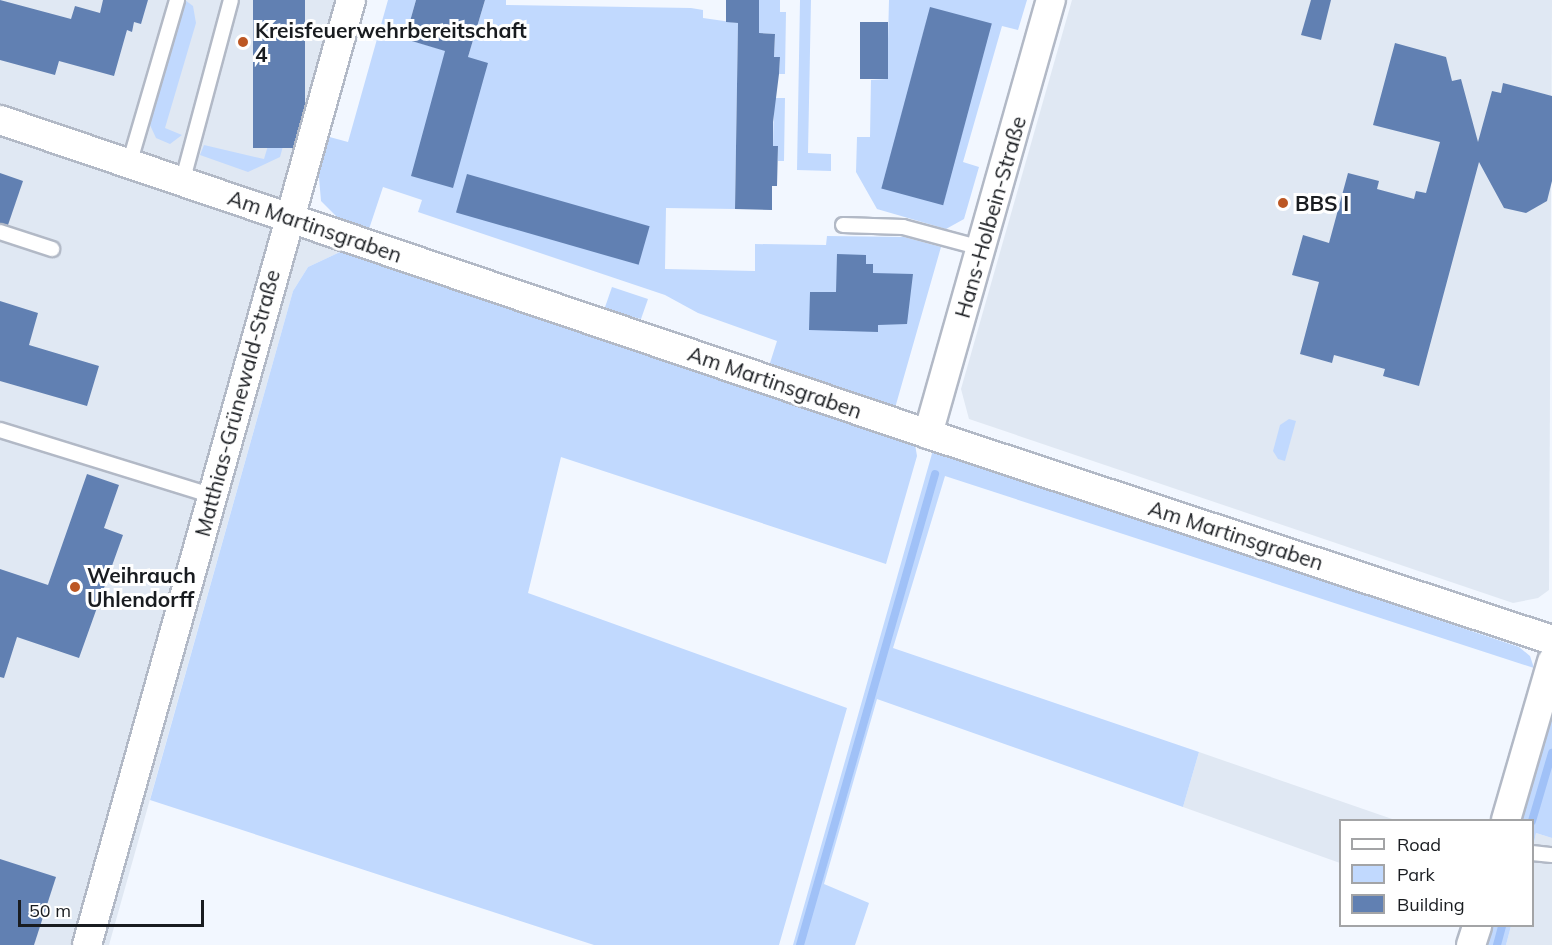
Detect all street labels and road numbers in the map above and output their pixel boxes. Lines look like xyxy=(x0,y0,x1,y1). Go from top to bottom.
street label: Hans-Holbein-Straße xyxy=(949,113,1031,321)
street label: Am Martinsgraben xyxy=(225,184,405,268)
street label: Matthias-Grünewald-Straße xyxy=(189,267,285,539)
street label: Am Martinsgraben xyxy=(685,340,865,424)
street label: Am Martinsgraben xyxy=(1145,495,1327,575)

